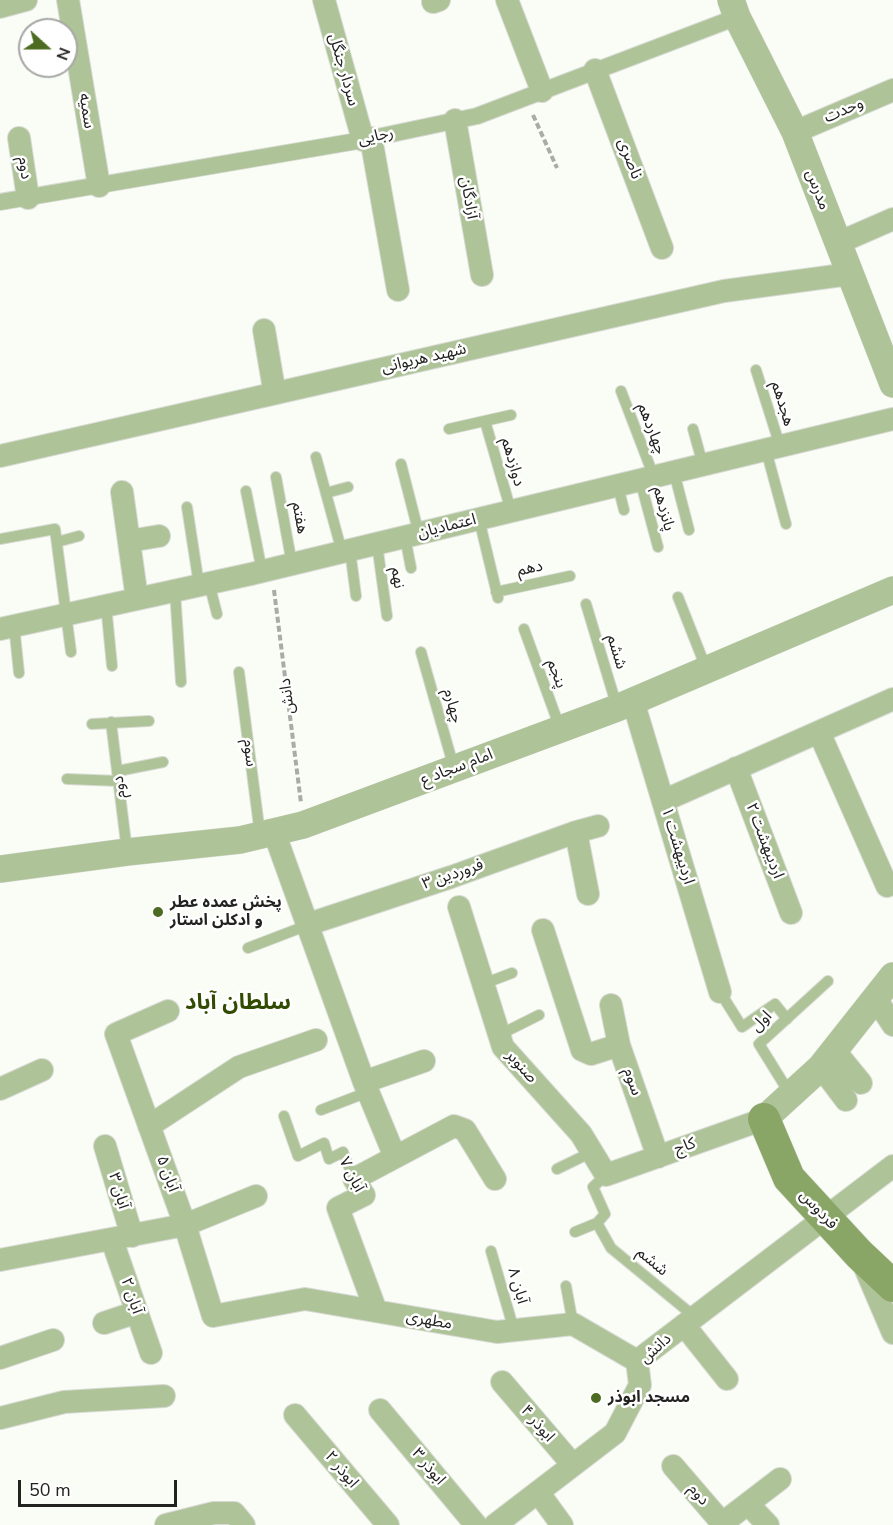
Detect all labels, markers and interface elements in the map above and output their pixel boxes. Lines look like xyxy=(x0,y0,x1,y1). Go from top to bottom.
north arrow xyxy=(18,18,78,78)
street label: سردار جنگل xyxy=(323,32,363,108)
text: N xyxy=(51,44,75,63)
street label: سمیه xyxy=(74,92,98,130)
street label: وحدت xyxy=(821,94,867,128)
street label: رجایی xyxy=(356,124,396,150)
street label: ناصری xyxy=(613,136,645,182)
street label: دوم xyxy=(13,156,35,180)
street label: مدرس xyxy=(801,167,833,213)
street label: آزادگان xyxy=(455,175,481,221)
street label: شهید هریوانی xyxy=(380,340,468,378)
street label: هجدهم xyxy=(766,379,798,429)
street label: چهاردهم xyxy=(632,401,670,457)
street label: دوازدهم xyxy=(496,435,528,489)
street label: پانزدهم xyxy=(648,485,678,533)
street label: هفتم xyxy=(287,501,311,535)
street label: اعتمادیان xyxy=(416,510,478,544)
street label: دهم xyxy=(515,557,545,581)
street label: نهم xyxy=(386,566,408,590)
street label: ششم xyxy=(602,632,630,672)
street label: پنجم xyxy=(542,657,570,691)
street label: دانش xyxy=(276,677,300,715)
street label: چهارم xyxy=(438,686,466,726)
street label: سوم xyxy=(238,738,260,768)
street label: امام سجاد ع xyxy=(418,745,496,791)
street label: دوم xyxy=(109,775,131,799)
street label: اردیبهشت ۲ xyxy=(741,800,787,882)
street label: اردیبهشت ۱ xyxy=(656,805,698,887)
street label: فروردین ۳ xyxy=(420,856,486,894)
place label: پخش عمده عطر و ادکلن استار xyxy=(170,893,282,931)
marker: پخش عمده عطر و ادکلن استار xyxy=(151,905,165,919)
district label: سلطان آباد xyxy=(185,991,291,1017)
street label: اول xyxy=(747,1007,777,1037)
street label: صنوبر xyxy=(501,1046,541,1088)
street label: سوم xyxy=(618,1066,646,1098)
street label: کاج xyxy=(672,1134,698,1160)
street label: آبان ۵ xyxy=(152,1153,182,1195)
street label: آبان ۷ xyxy=(334,1154,368,1196)
street label: آبان ۳ xyxy=(103,1171,133,1211)
street label: فردوس xyxy=(795,1186,841,1234)
street label: ششم xyxy=(632,1243,672,1281)
street label: آبان ۸ xyxy=(503,1266,531,1306)
street label: آبان ۲ xyxy=(116,1275,146,1317)
street label: مطهری xyxy=(405,1308,453,1334)
street label: دانش xyxy=(636,1330,676,1368)
place label: مسجد ابوذر xyxy=(608,1388,690,1408)
marker: مسجد ابوذر xyxy=(589,1391,603,1405)
street label: ابوذر ۴ xyxy=(516,1402,558,1446)
street label: ابوذر ۳ xyxy=(407,1445,449,1489)
street label: ابوذر ۲ xyxy=(320,1448,362,1492)
scale bar xyxy=(21,1468,180,1506)
text: 50 m xyxy=(29,1478,71,1502)
street label: دوم xyxy=(683,1480,713,1510)

